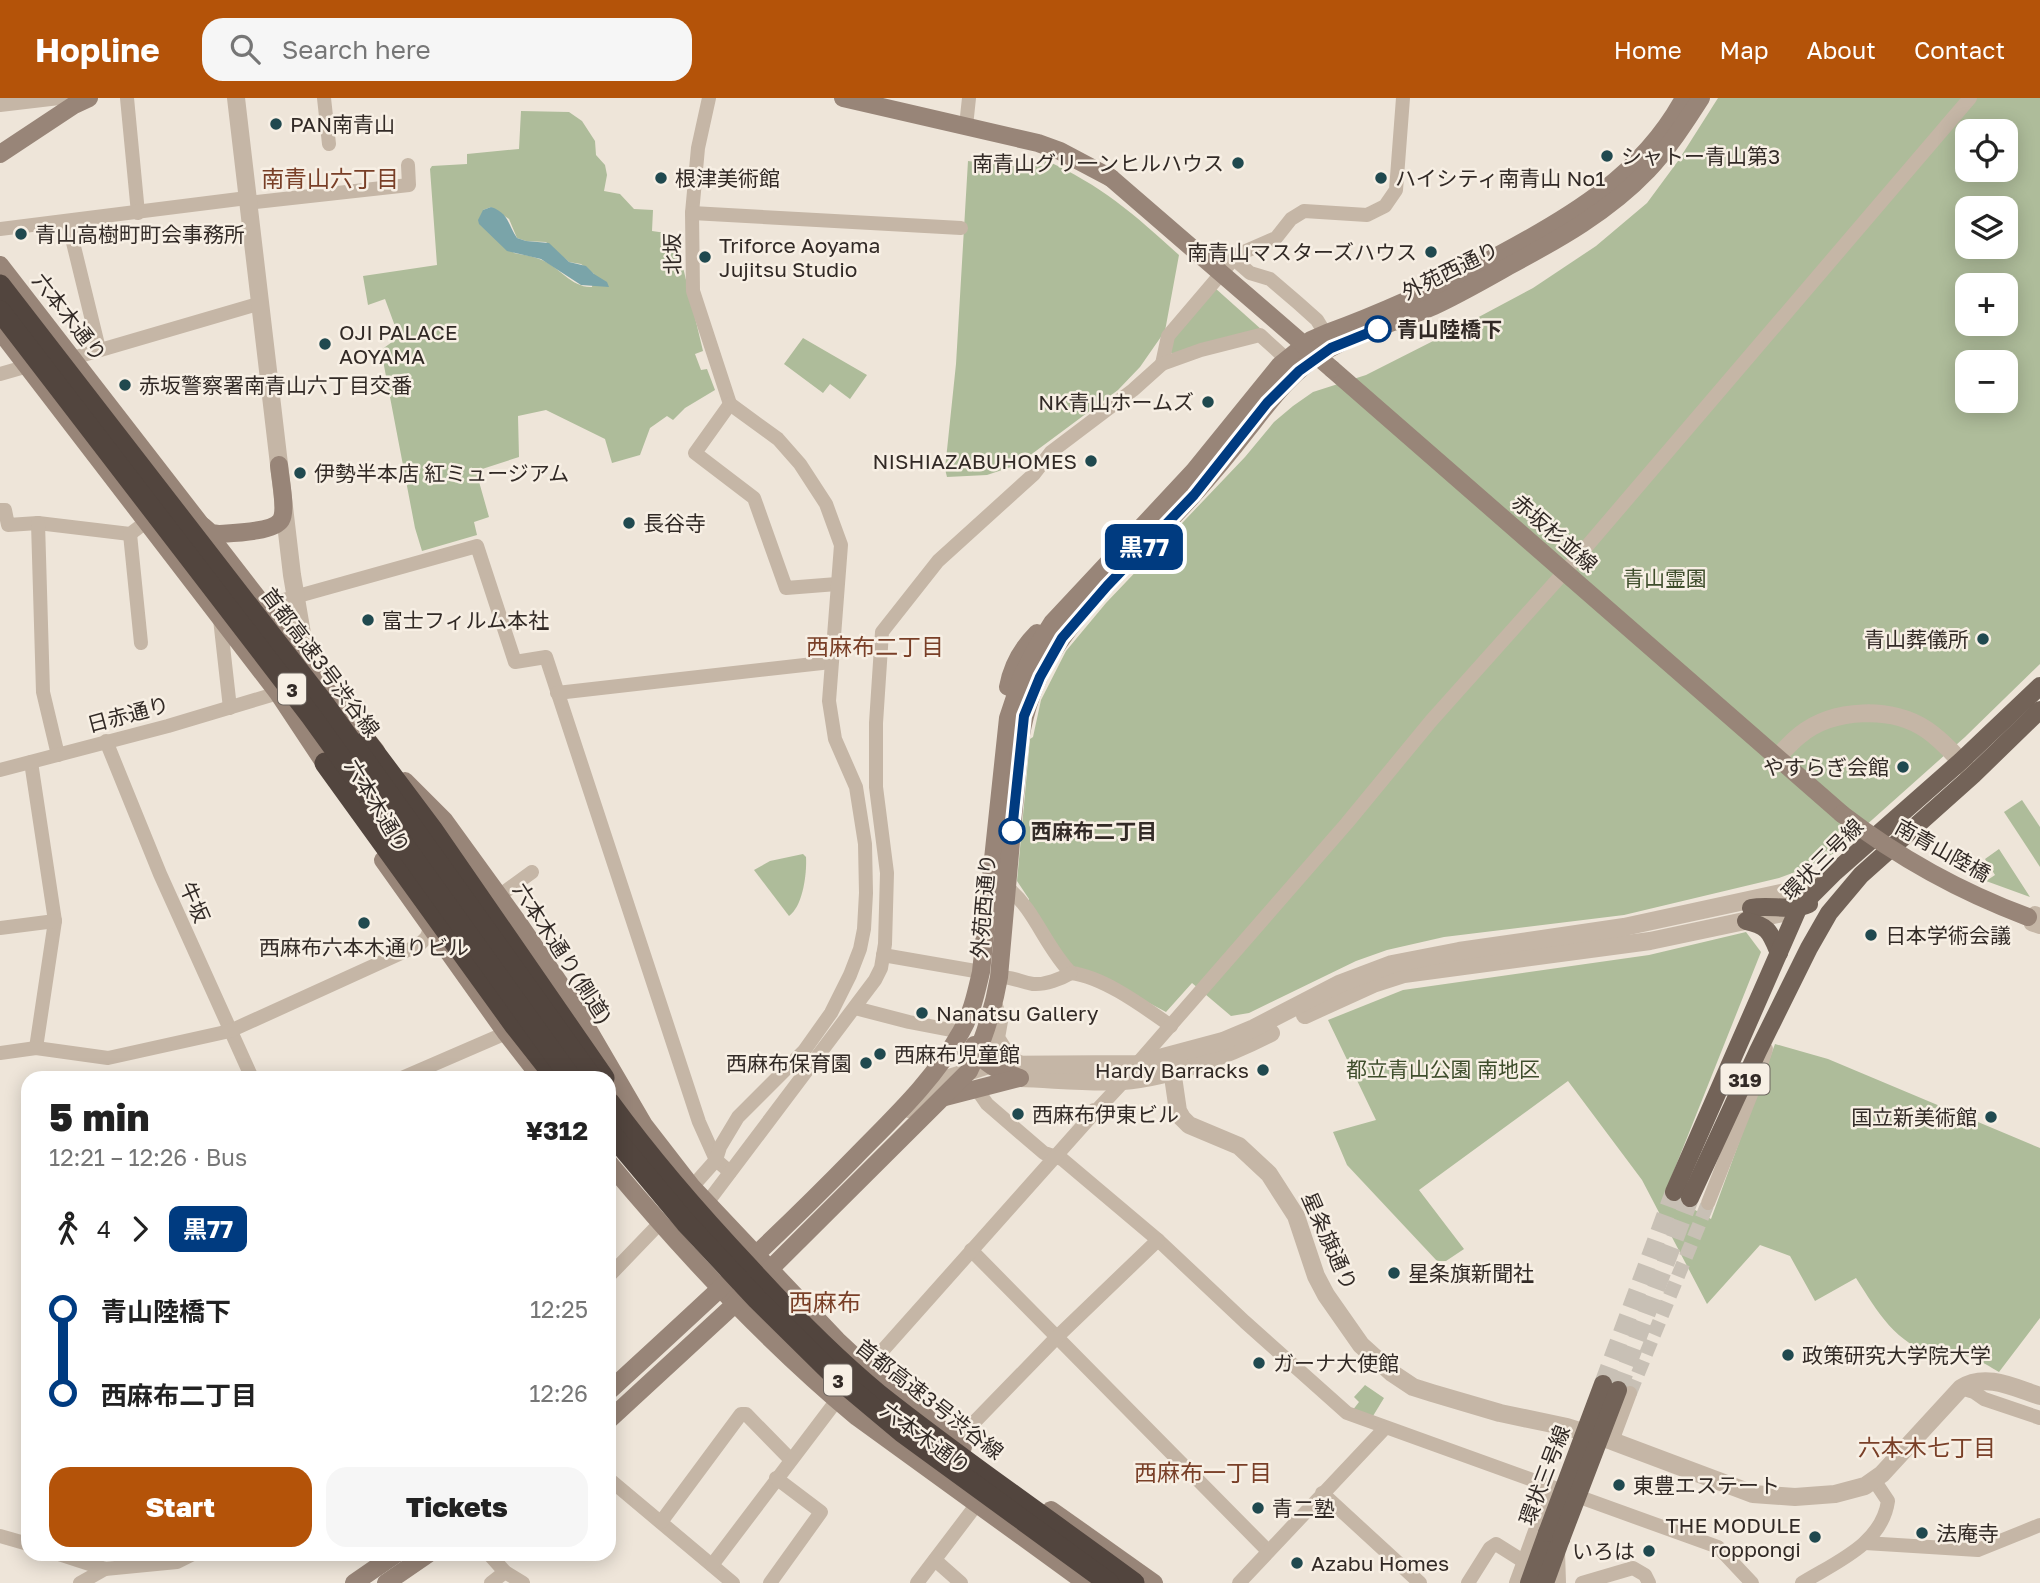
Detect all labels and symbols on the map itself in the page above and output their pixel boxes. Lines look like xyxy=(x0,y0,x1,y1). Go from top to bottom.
place label: PAN南青山 xyxy=(290,111,395,137)
marker: PAN南青山 xyxy=(268,116,284,132)
place label: シャトー青山第3 xyxy=(1621,143,1780,169)
marker: シャトー青山第3 xyxy=(1599,148,1615,164)
place label: 南青山グリ一ンヒルハウス xyxy=(972,150,1224,176)
marker: 南青山グリ一ンヒルハウス xyxy=(1230,155,1246,171)
district label: 南青山六丁目 xyxy=(261,164,399,192)
place label: 根津美術館 xyxy=(675,165,780,191)
place label: ハイシティ南青山 No1 xyxy=(1395,165,1605,191)
marker: 根津美術館 xyxy=(653,170,669,186)
marker: ハイシティ南青山 No1 xyxy=(1373,170,1389,186)
place label: 青山高樹町町会事務所 xyxy=(35,221,245,247)
marker: 青山高樹町町会事務所 xyxy=(13,226,29,242)
place label: Triforce Aoyama Jujitsu Studio xyxy=(719,232,880,282)
street label: 北坂 xyxy=(659,233,685,275)
street label: 外苑西通り xyxy=(1397,235,1503,305)
place label: 南青山マスターズハウス xyxy=(1187,239,1417,265)
marker: 南青山マスターズハウス xyxy=(1423,244,1439,260)
marker: Triforce Aoyama Jujitsu Studio xyxy=(697,249,713,265)
street label: 六本木通り xyxy=(27,268,113,366)
marker: 青山陸橋下 xyxy=(1365,316,1391,342)
place label: 青山陸橋下 xyxy=(1397,316,1502,342)
place label: OJI PALACE AOYAMA xyxy=(339,319,458,369)
marker: OJI PALACE AOYAMA xyxy=(317,336,333,352)
place label: 赤坂警察署南青山六丁目交番 xyxy=(139,372,412,398)
marker: 赤坂警察署南青山六丁目交番 xyxy=(117,377,133,393)
place label: NK青山ホームズ xyxy=(1038,389,1194,415)
marker: NK青山ホームズ xyxy=(1200,394,1216,410)
place label: NISHIAZABUHOMES xyxy=(873,448,1077,474)
marker: NISHIAZABUHOMES xyxy=(1083,453,1099,469)
place label: 伊勢半本店 紅ミュージアム xyxy=(314,460,569,486)
marker: 伊勢半本店 紅ミュージアム xyxy=(292,465,308,481)
street label: 赤坂杉並線 xyxy=(1507,489,1603,577)
place label: 長谷寺 xyxy=(643,510,706,536)
marker: 長谷寺 xyxy=(621,515,637,531)
line badge: 黒77 xyxy=(1104,524,1184,570)
park label: 青山霊園 xyxy=(1623,565,1707,591)
street label: 首都高速3号渋谷線 xyxy=(257,582,385,742)
place label: 富士フィルム本社 xyxy=(382,607,549,633)
marker: 富士フィルム本社 xyxy=(360,612,376,628)
place label: 青山葬儀所 xyxy=(1864,626,1969,652)
marker: 青山葬儀所 xyxy=(1975,631,1991,647)
district label: 西麻布二丁目 xyxy=(806,632,944,660)
road number: 3 xyxy=(278,674,306,704)
street label: 日赤通り xyxy=(84,691,172,737)
street label: 六本木通り xyxy=(340,754,416,858)
place label: やすらぎ会館 xyxy=(1763,754,1889,780)
marker: やすらぎ会館 xyxy=(1895,759,1911,775)
street label: 環状三号線 xyxy=(1776,813,1868,905)
street label: 南青山陸橋 xyxy=(1891,813,1995,887)
marker: 西麻布二丁目 xyxy=(999,818,1025,844)
place label: 西麻布二丁目 xyxy=(1031,818,1157,844)
street label: 外苑西通り xyxy=(965,853,1001,959)
street label: 牛坂 xyxy=(175,878,215,926)
street label: 六本木通り(側道) xyxy=(508,878,618,1028)
marker: 西麻布六本木通りビル xyxy=(356,915,372,931)
place label: 日本学術会議 xyxy=(1885,922,2011,948)
marker: 日本学術会議 xyxy=(1863,927,1879,943)
place label: 西麻布六本木通りビル xyxy=(259,934,469,960)
place label: Nanatsu Gallery xyxy=(936,1000,1099,1026)
marker: Nanatsu Gallery xyxy=(914,1005,930,1021)
place label: 西麻布児童館 xyxy=(894,1041,1020,1067)
marker: 西麻布児童館 xyxy=(872,1046,888,1062)
place label: 西麻布保育園 xyxy=(726,1050,852,1076)
marker: 西麻布保育園 xyxy=(858,1055,874,1071)
park label: 都立青山公園 南地区 xyxy=(1346,1056,1540,1082)
place label: Hardy Barracks xyxy=(1095,1057,1249,1083)
marker: Hardy Barracks xyxy=(1255,1062,1271,1078)
road number: 319 xyxy=(1720,1063,1770,1094)
place label: 西麻布伊東ビル xyxy=(1032,1101,1179,1127)
place label: 国立新美術館 xyxy=(1851,1104,1977,1130)
marker: 西麻布伊東ビル xyxy=(1010,1106,1026,1122)
marker: 国立新美術館 xyxy=(1983,1109,1999,1125)
street label: 星条旗通り xyxy=(1297,1188,1363,1294)
place label: 星条旗新聞社 xyxy=(1408,1260,1534,1286)
marker: 星条旗新聞社 xyxy=(1386,1265,1402,1281)
district label: 西麻布 xyxy=(789,1287,861,1316)
street label: 首都高速3号渋谷線 xyxy=(851,1333,1009,1465)
place label: 政策研究大学院大学 xyxy=(1802,1342,1991,1368)
marker: 政策研究大学院大学 xyxy=(1780,1347,1796,1363)
place label: ガーナ大使館 xyxy=(1273,1350,1399,1376)
marker: ガーナ大使館 xyxy=(1251,1355,1267,1371)
road number: 3 xyxy=(824,1364,852,1396)
street label: 六本木通り xyxy=(876,1397,976,1479)
street label: 環状三号線 xyxy=(1513,1421,1575,1529)
district label: 六本木七丁目 xyxy=(1858,1433,1996,1461)
district label: 西麻布一丁目 xyxy=(1134,1458,1272,1486)
place label: 東豊エステート xyxy=(1633,1472,1780,1498)
marker: 東豊エステート xyxy=(1611,1477,1627,1493)
place label: 青二塾 xyxy=(1272,1495,1335,1521)
marker: 青二塾 xyxy=(1250,1500,1266,1516)
place label: THE MODULE roppongi xyxy=(1666,1512,1801,1562)
place label: 法庵寺 xyxy=(1936,1520,1999,1546)
marker: 法庵寺 xyxy=(1914,1525,1930,1541)
marker: THE MODULE roppongi xyxy=(1807,1529,1823,1545)
place label: いろは xyxy=(1572,1538,1635,1564)
marker: いろは xyxy=(1641,1543,1657,1559)
place label: Azabu Homes xyxy=(1311,1550,1449,1576)
marker: Azabu Homes xyxy=(1289,1555,1305,1571)

